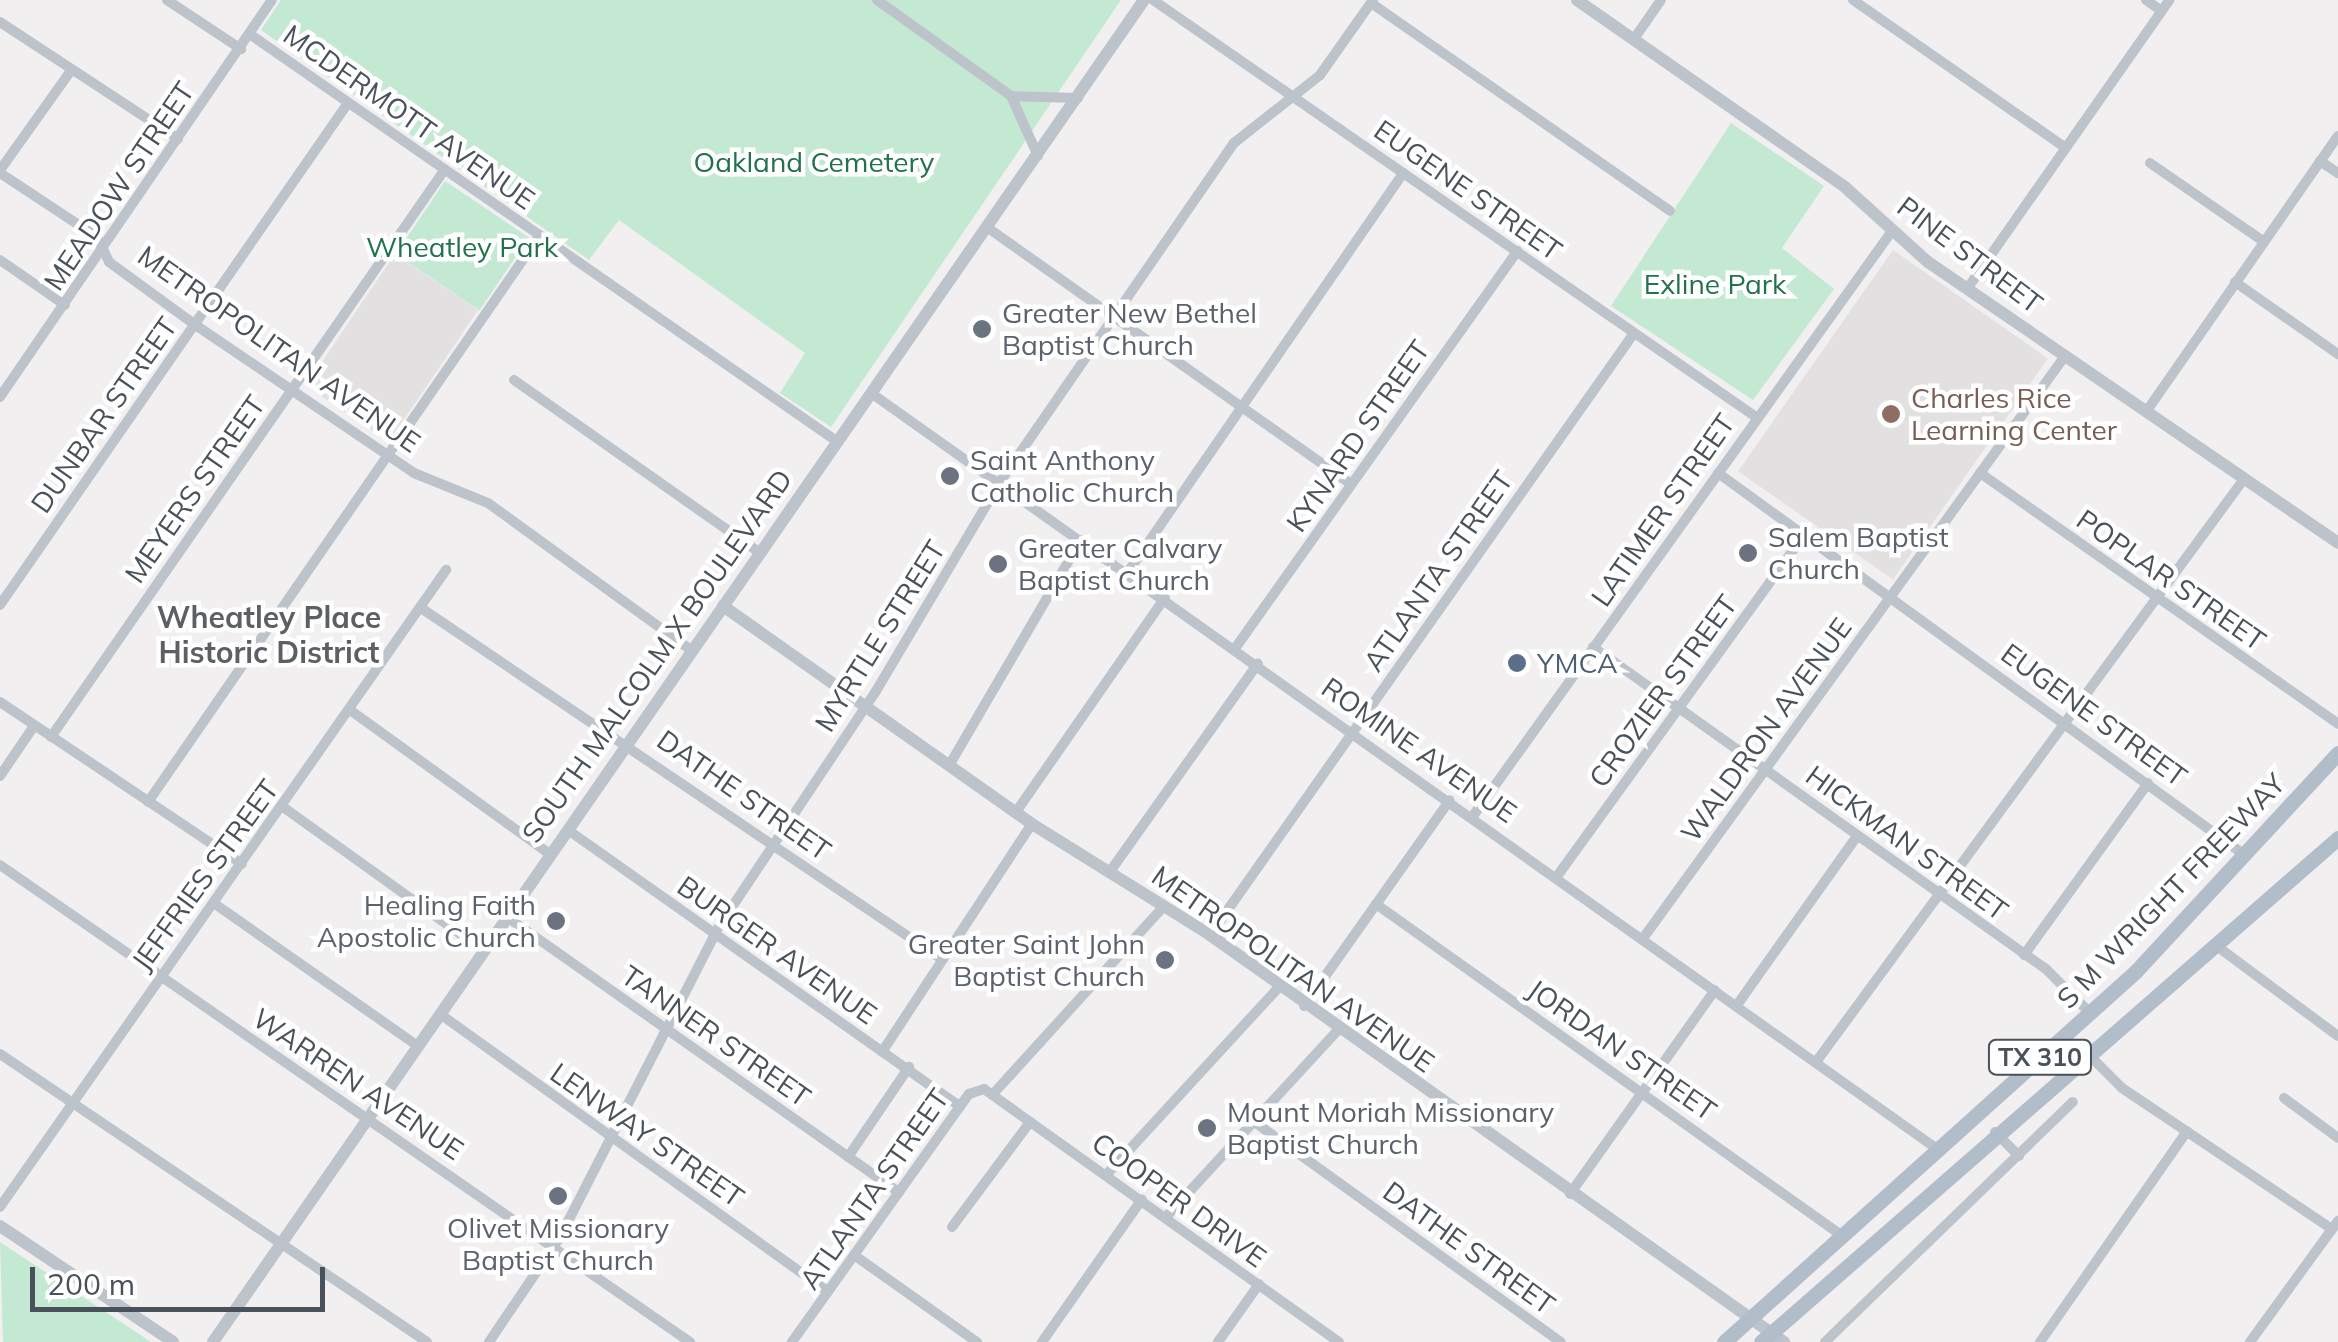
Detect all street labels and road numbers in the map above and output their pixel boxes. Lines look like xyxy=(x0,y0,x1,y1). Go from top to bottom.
street label: MCDERMOTT AVENUE xyxy=(277,18,541,216)
street label: MEADOW STREET xyxy=(37,75,201,297)
street label: EUGENE STREET xyxy=(1368,113,1568,267)
street label: PINE STREET xyxy=(1891,190,2049,320)
street label: METROPOLITAN AVENUE xyxy=(132,239,426,459)
street label: DUNBAR STREET xyxy=(24,311,184,519)
street label: KYNARD STREET xyxy=(1279,334,1437,538)
street label: MEYERS STREET xyxy=(118,389,272,589)
street label: LATIMER STREET xyxy=(1584,407,1742,613)
street label: SOUTH MALCOLM X BOULEVARD xyxy=(515,463,799,849)
street label: ATLANTA STREET xyxy=(1356,464,1520,678)
street label: POPLAR STREET xyxy=(2070,502,2272,658)
street label: MYRTLE STREET xyxy=(808,534,952,738)
street label: CROZIER STREET xyxy=(1582,588,1744,794)
street label: WALDRON AVENUE xyxy=(1674,612,1858,848)
street label: EUGENE STREET xyxy=(1995,636,2193,794)
street label: ROMINE AVENUE xyxy=(1315,670,1523,830)
street label: DATHE STREET xyxy=(651,723,837,867)
street label: HICKMAN STREET xyxy=(1800,759,2014,927)
street label: S M WRIGHT FREEWAY xyxy=(2050,767,2292,1015)
street label: JEFFRIES STREET xyxy=(125,773,285,977)
street label: METROPOLITAN AVENUE xyxy=(1146,859,1440,1079)
street label: BURGER AVENUE xyxy=(671,869,883,1031)
street label: TANNER STREET xyxy=(615,958,817,1114)
street label: JORDAN STREET xyxy=(1521,972,1723,1128)
street label: WARREN AVENUE xyxy=(246,1001,470,1167)
road number: TX 310 xyxy=(1988,1037,2092,1077)
street label: LENWAY STREET xyxy=(544,1056,750,1214)
street label: ATLANTA STREET xyxy=(792,1082,956,1296)
street label: COOPER DRIVE xyxy=(1086,1126,1272,1274)
street label: DATHE STREET xyxy=(1377,1174,1561,1322)

